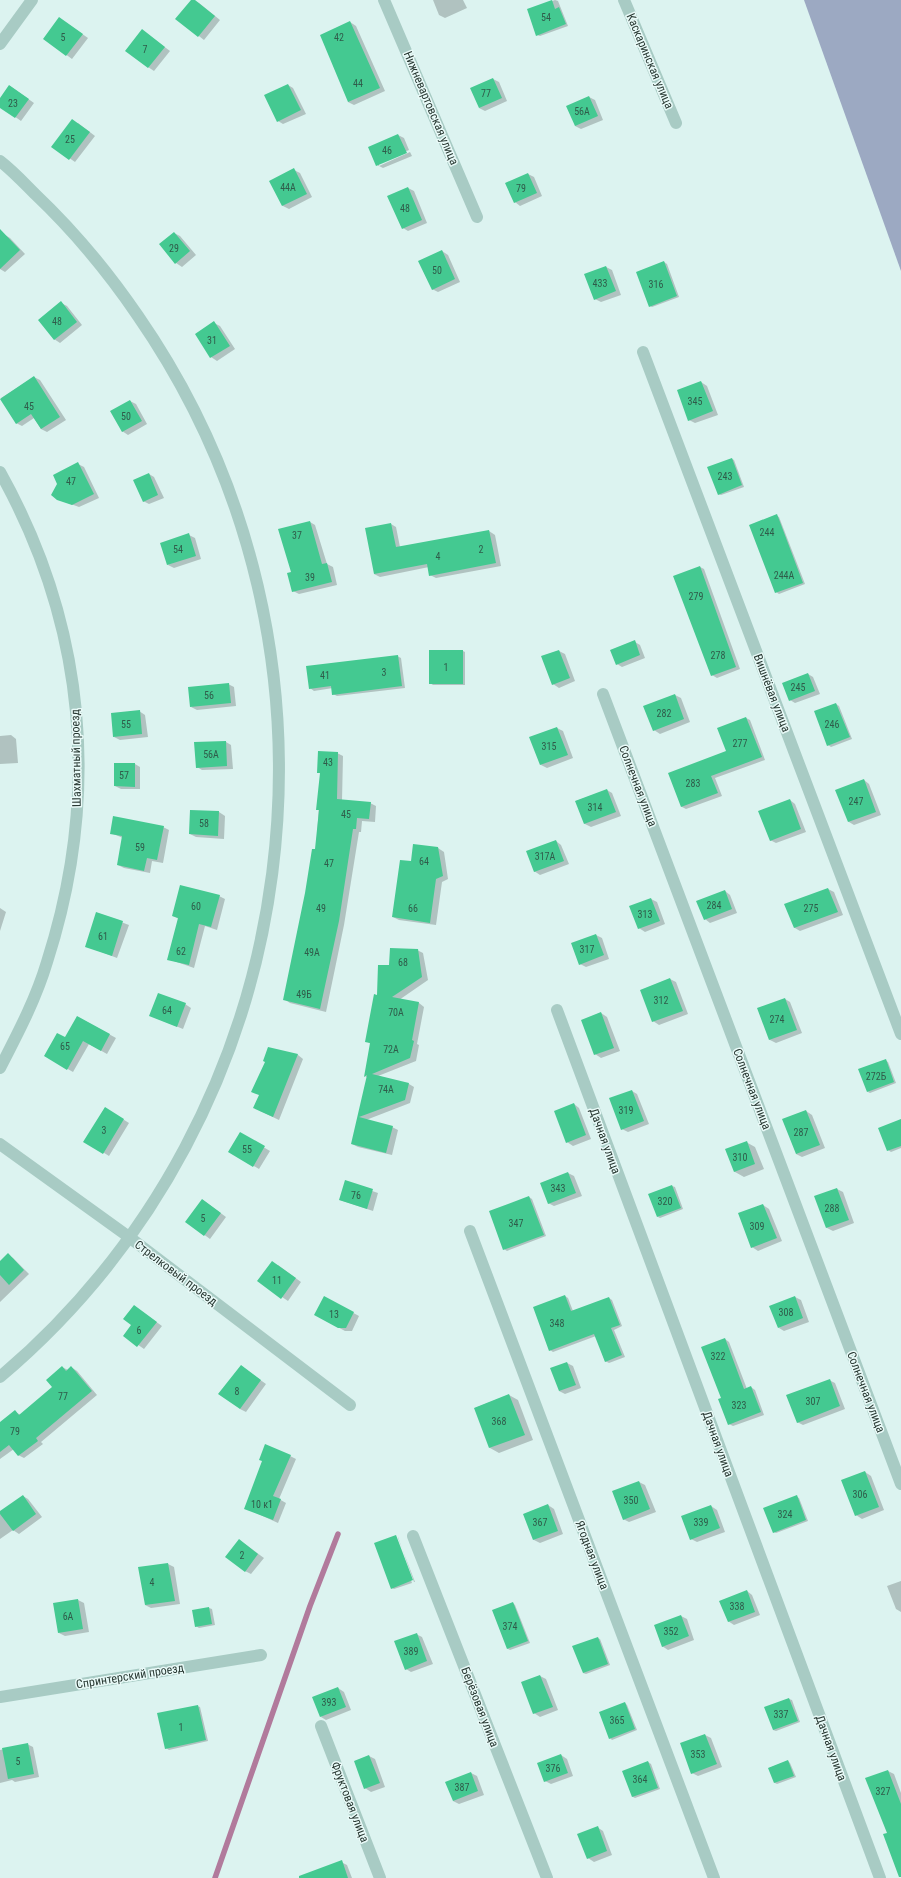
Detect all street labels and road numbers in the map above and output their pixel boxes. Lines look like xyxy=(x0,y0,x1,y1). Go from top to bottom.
street label: Каскаринская улица xyxy=(624,11,677,111)
street label: Нижневартовская улица xyxy=(401,49,461,167)
street label: Вишнёвая улица xyxy=(751,652,793,734)
street label: Шахматный проезд xyxy=(68,708,84,807)
street label: Солнечная улица xyxy=(616,743,660,829)
street label: Солнечная улица xyxy=(730,1046,774,1132)
street label: Дачная улица xyxy=(587,1106,623,1176)
street label: Стрелковый проезд xyxy=(132,1237,221,1309)
street label: Солнечная улица xyxy=(844,1349,888,1435)
street label: Дачная улица xyxy=(700,1409,736,1479)
street label: Ягодная улица xyxy=(572,1519,612,1592)
street label: Спринтерский проезд xyxy=(75,1660,185,1691)
street label: Берёзовая улица xyxy=(458,1665,502,1749)
street label: Дачная улица xyxy=(813,1713,849,1783)
street label: Фруктовая улица xyxy=(328,1760,372,1844)

